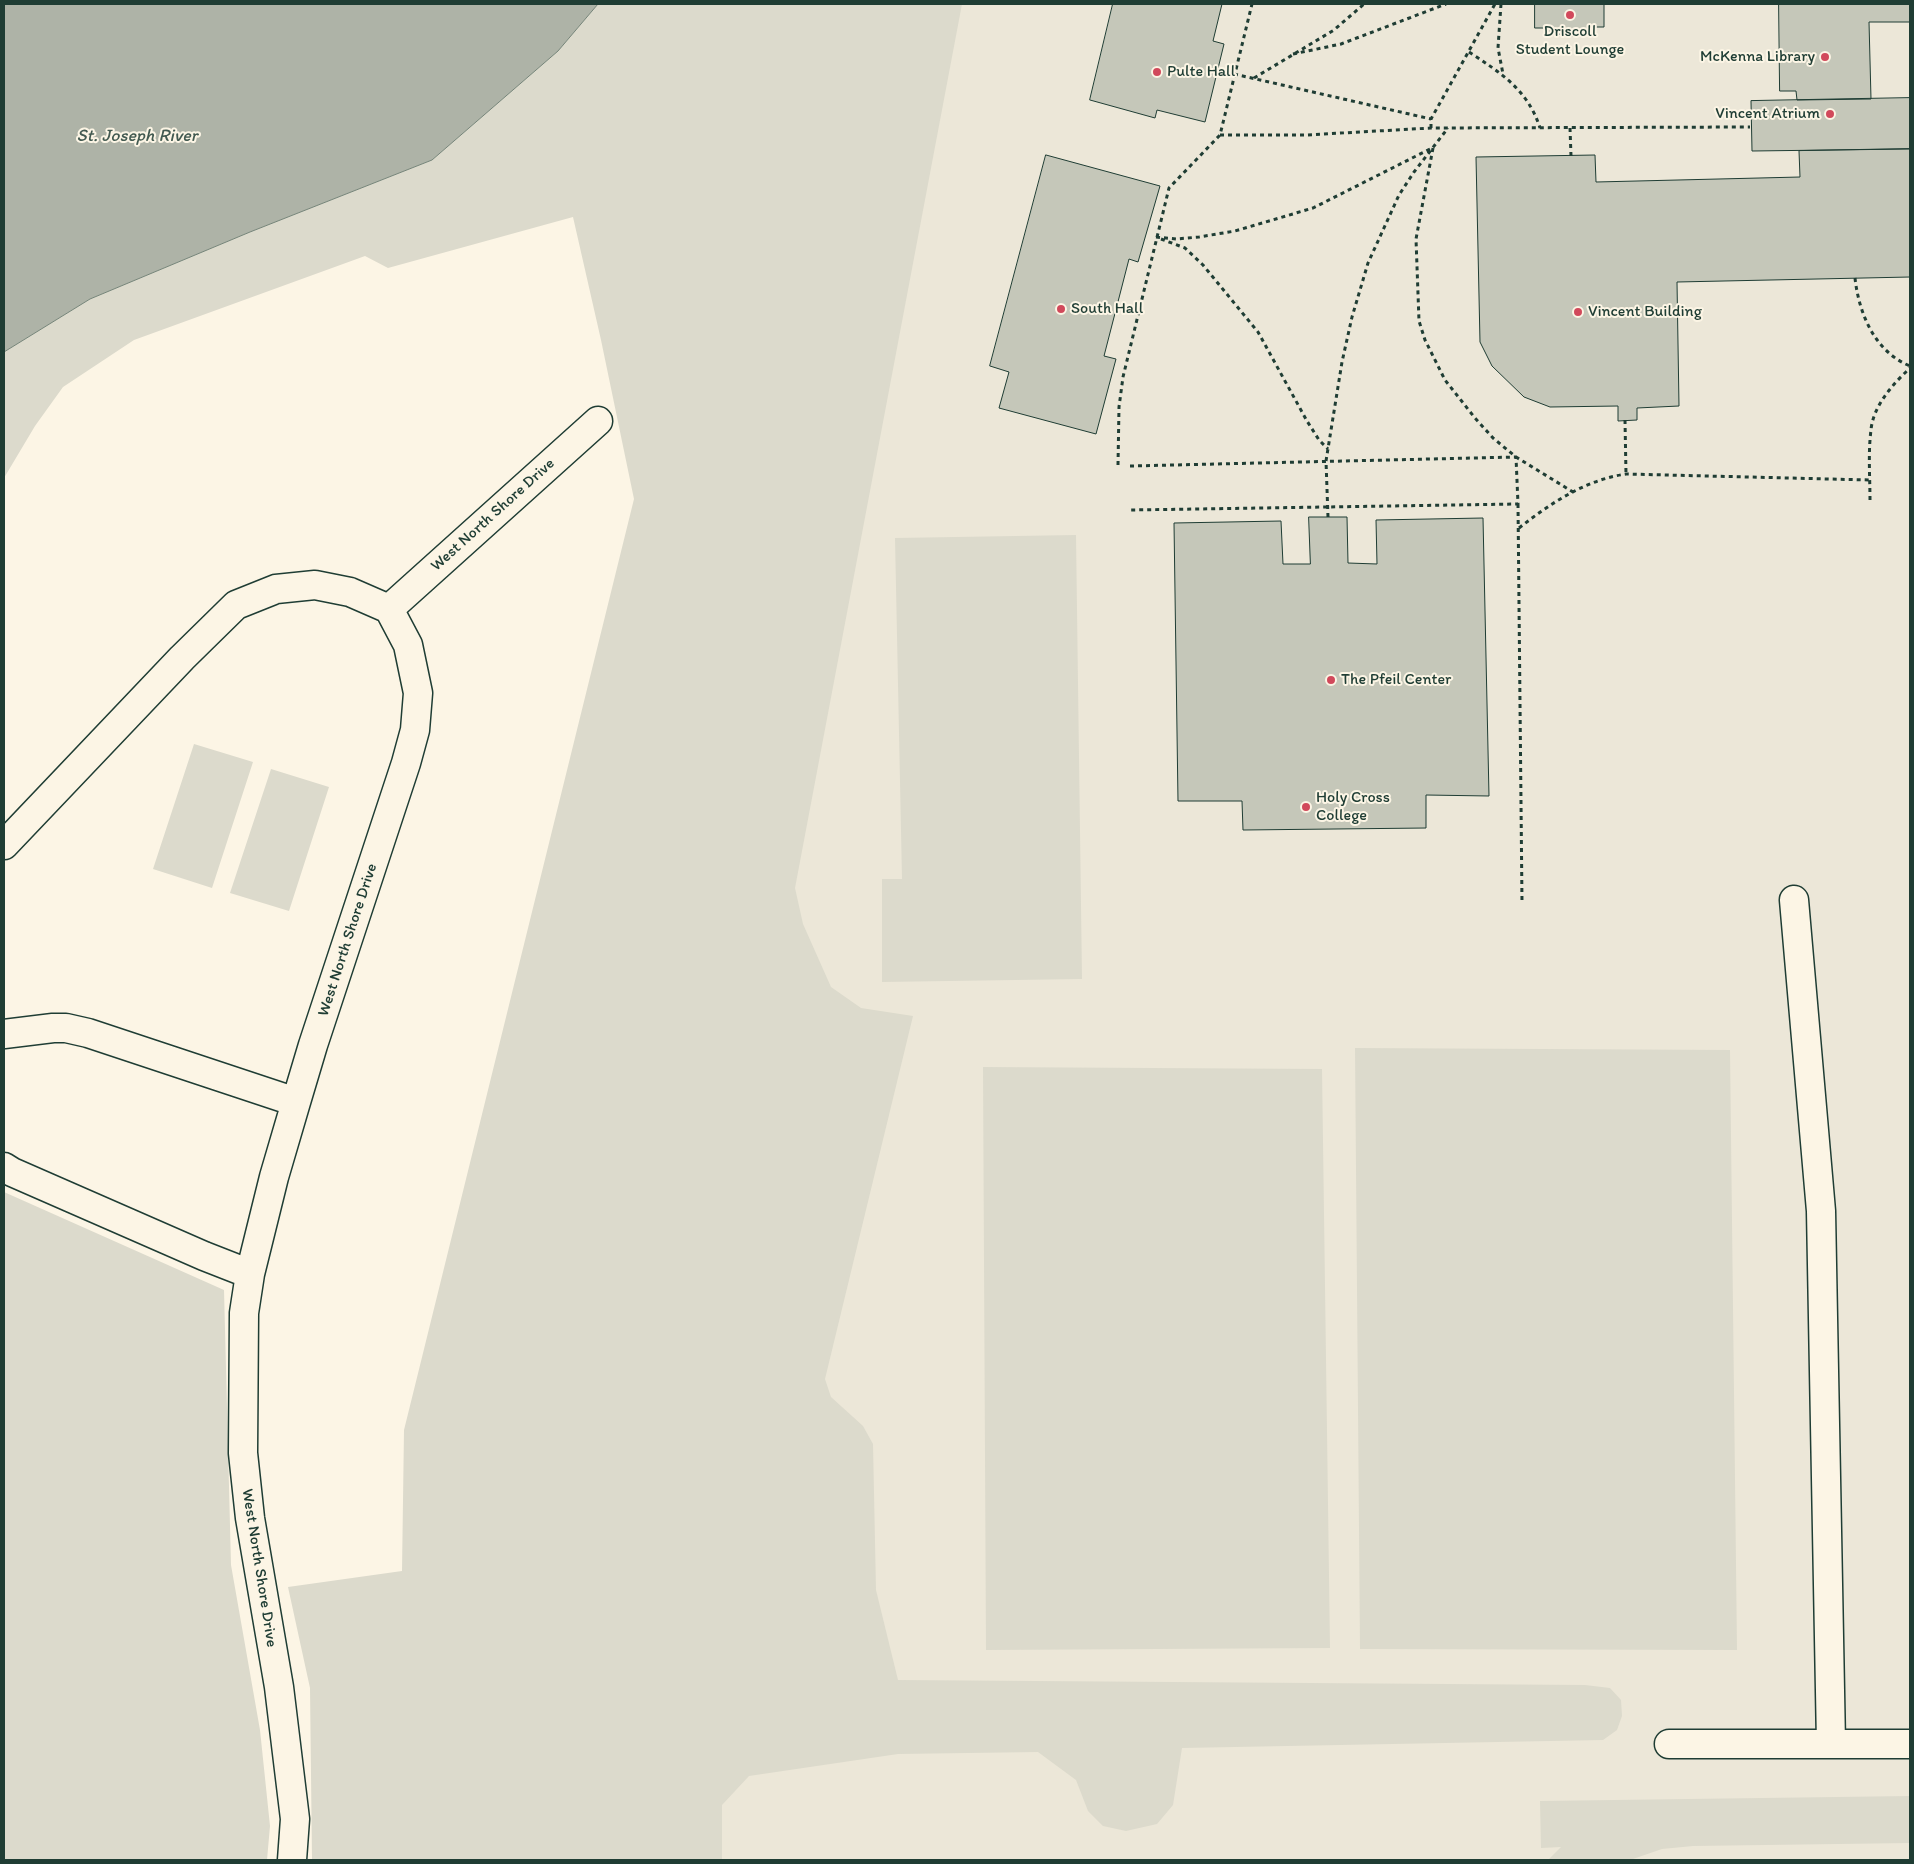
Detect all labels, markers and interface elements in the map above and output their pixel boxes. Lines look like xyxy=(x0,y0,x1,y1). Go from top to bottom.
marker: Driscoll Student Lounge xyxy=(1564,9,1576,21)
place label: Driscoll Student Lounge xyxy=(1516,22,1624,60)
place label: McKenna Library xyxy=(1700,47,1815,67)
marker: McKenna Library xyxy=(1819,51,1831,63)
place label: Pulte Hall xyxy=(1167,62,1235,82)
marker: Pulte Hall xyxy=(1151,66,1163,78)
place label: Vincent Atrium xyxy=(1715,104,1820,124)
marker: Vincent Atrium xyxy=(1824,108,1836,120)
water label: St. Joseph River xyxy=(76,125,198,147)
place label: South Hall xyxy=(1071,299,1143,319)
place label: Vincent Building xyxy=(1588,302,1702,322)
marker: South Hall xyxy=(1055,303,1067,315)
marker: Vincent Building xyxy=(1572,306,1584,318)
street label: West North Shore Drive xyxy=(427,454,559,576)
place label: The Pfeil Center xyxy=(1341,670,1451,690)
marker: The Pfeil Center xyxy=(1325,674,1337,686)
place label: Holy Cross College xyxy=(1316,788,1390,826)
marker: Holy Cross College xyxy=(1300,801,1312,813)
street label: West North Shore Drive xyxy=(314,861,382,1019)
street label: West North Shore Drive xyxy=(237,1487,281,1649)

